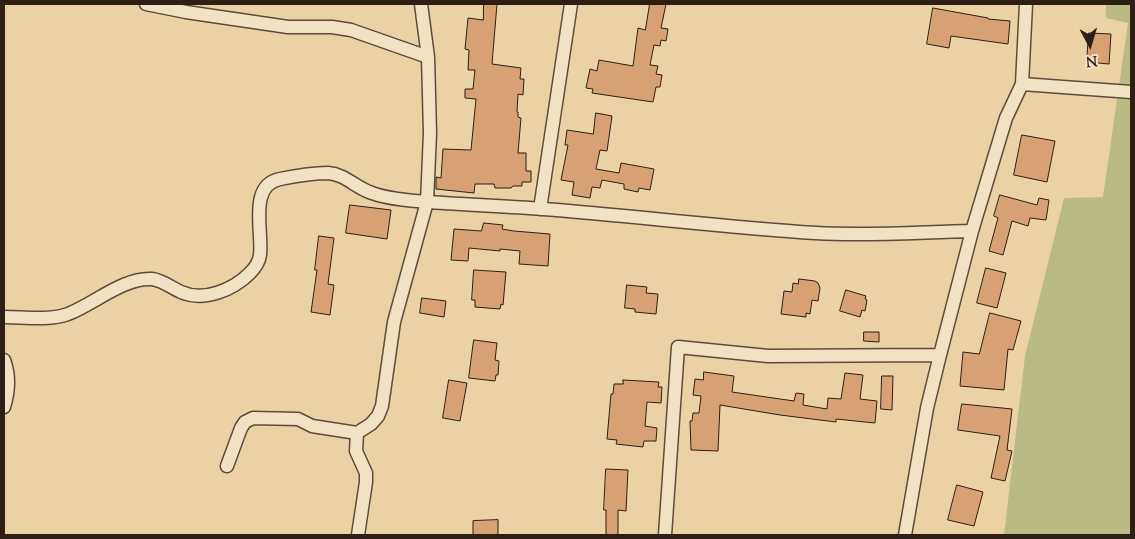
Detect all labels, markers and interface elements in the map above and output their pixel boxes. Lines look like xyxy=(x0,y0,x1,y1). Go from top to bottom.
north arrow xyxy=(1065,20,1115,70)
text: N xyxy=(1085,49,1098,70)

